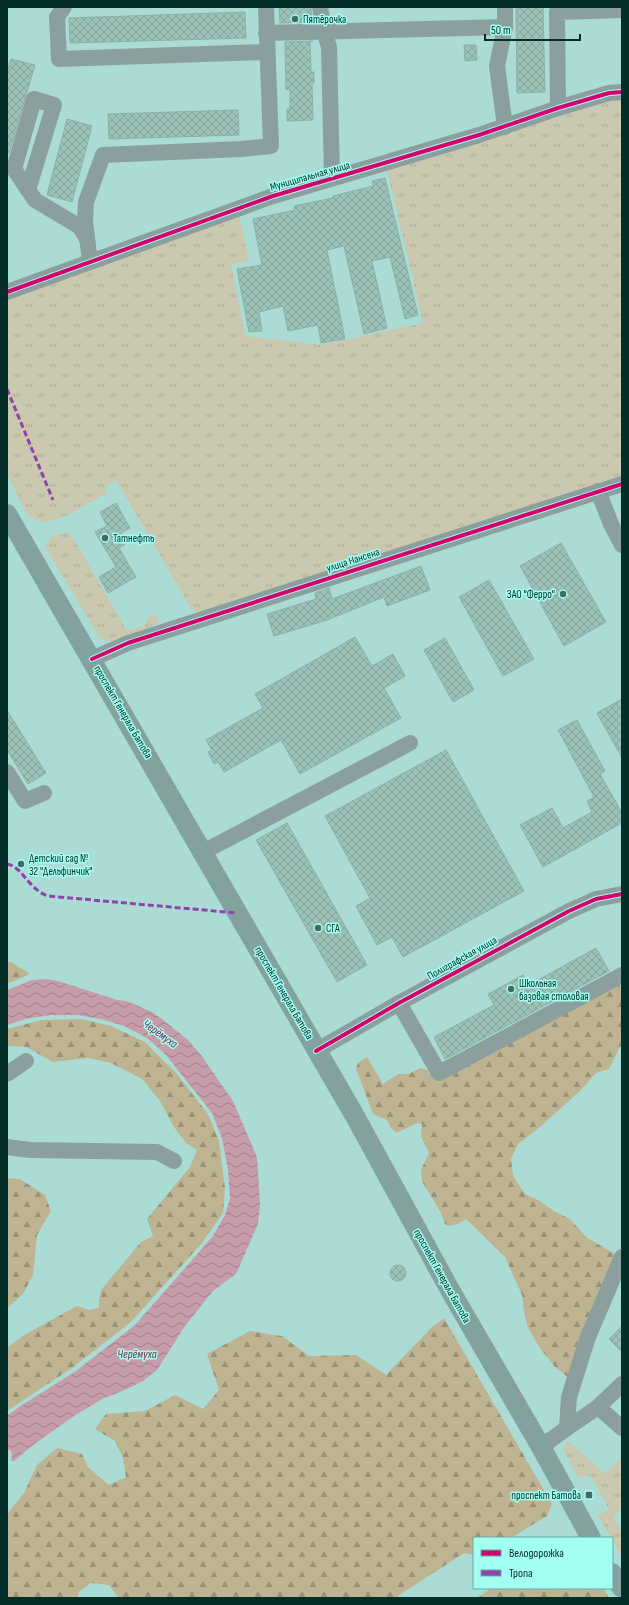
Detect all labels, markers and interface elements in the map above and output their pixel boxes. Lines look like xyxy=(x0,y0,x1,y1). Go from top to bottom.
place label: Пятёрочка xyxy=(303,13,346,26)
marker: Пятёрочка xyxy=(290,14,300,24)
scale bar xyxy=(485,16,580,42)
text: 50 m xyxy=(491,23,511,38)
street label: Муниципальная улица xyxy=(268,158,352,194)
place label: Татнефть xyxy=(113,532,154,545)
marker: Татнефть xyxy=(100,533,110,543)
street label: улица Нансена xyxy=(325,545,381,575)
place label: ЗАО "Ферро" xyxy=(507,588,555,601)
marker: ЗАО "Ферро" xyxy=(558,589,568,599)
street label: проспект Генерала Батова xyxy=(91,663,155,761)
place label: Детский сад № 32 "Дельфинчик" xyxy=(29,852,92,878)
marker: Детский сад № 32 "Дельфинчик" xyxy=(16,859,26,869)
place label: СГА xyxy=(326,922,340,935)
marker: СГА xyxy=(313,923,323,933)
street label: Полиграфская улица xyxy=(425,934,499,982)
street label: проспект Генерала Батова xyxy=(252,944,316,1042)
place label: Школьная базовая столовая xyxy=(519,977,589,1003)
marker: Школьная базовая столовая xyxy=(506,984,516,994)
water label: Черёмуха xyxy=(140,1016,180,1052)
street label: проспект Генерала Батова xyxy=(411,1227,473,1325)
water label: Черёмуха xyxy=(117,1347,157,1362)
place label: проспект Батова xyxy=(511,1489,581,1502)
marker: проспект Батова xyxy=(584,1490,594,1500)
legend xyxy=(473,1537,613,1589)
text: Велодорожка xyxy=(509,1546,564,1561)
text: Тропа xyxy=(509,1566,533,1581)

